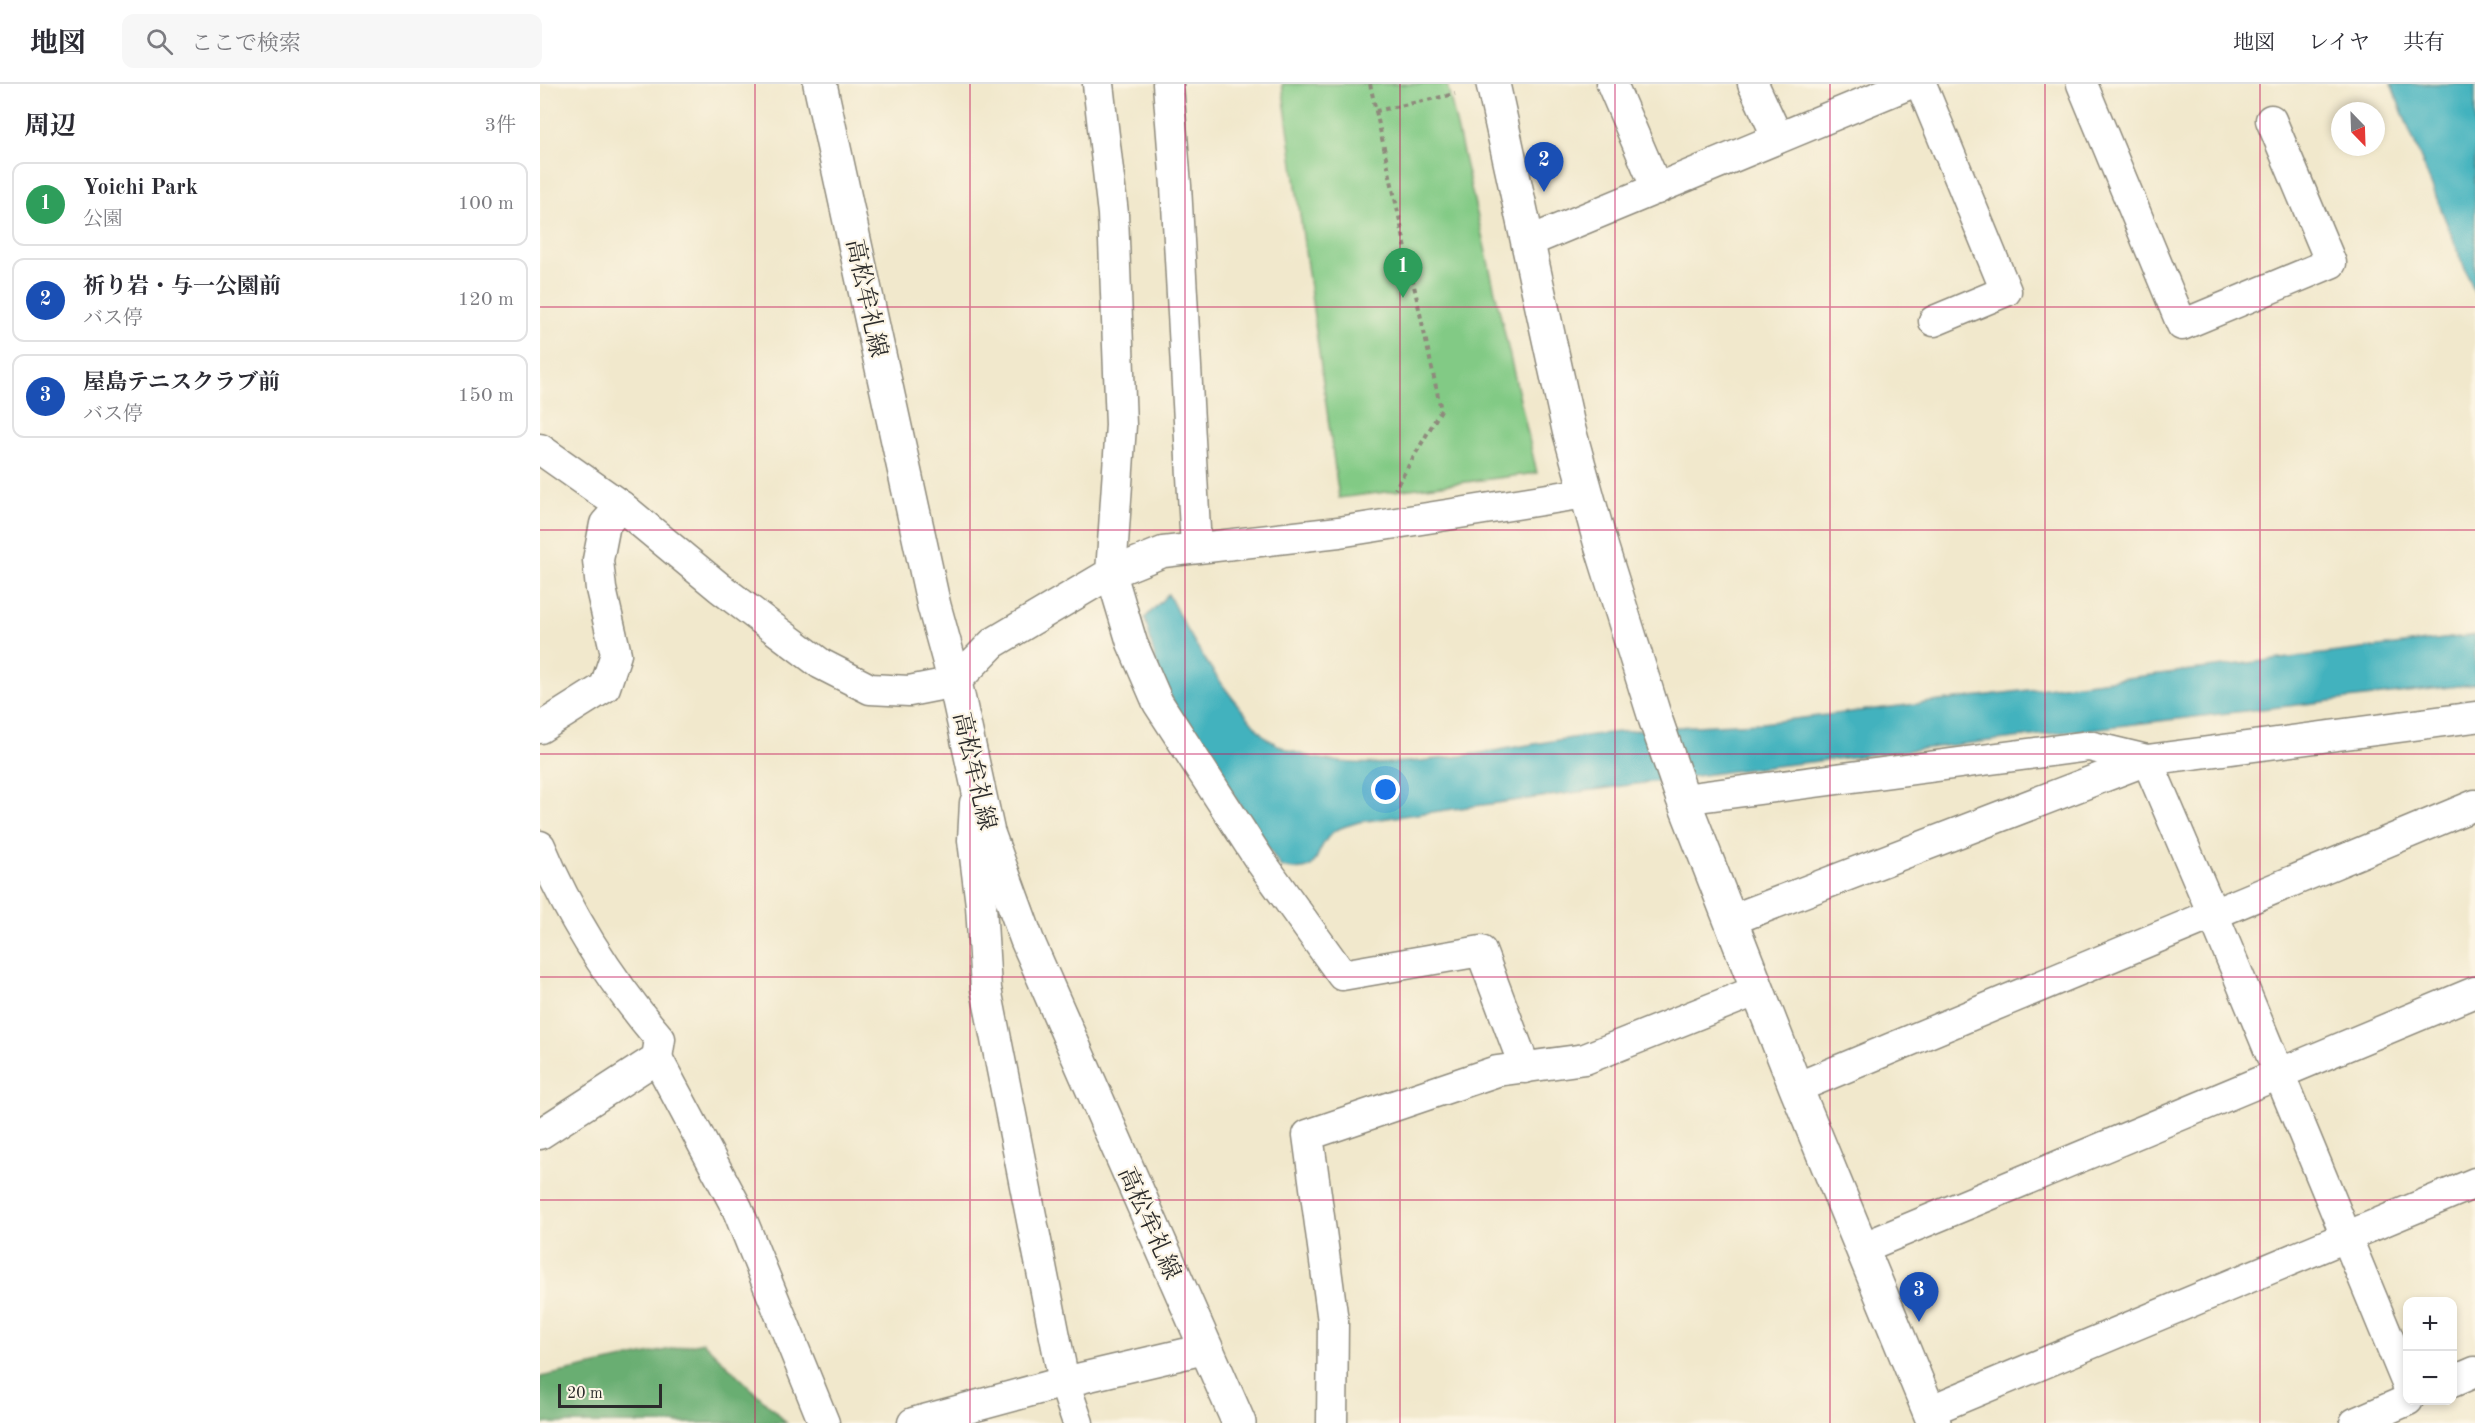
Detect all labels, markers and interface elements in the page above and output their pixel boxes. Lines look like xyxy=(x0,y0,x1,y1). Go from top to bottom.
search box xyxy=(122,14,542,68)
icon: search xyxy=(143,25,176,58)
text: 地図 xyxy=(30,31,86,59)
text: ここで検索 xyxy=(191,33,301,55)
text: 地図 xyxy=(2233,33,2275,54)
text: レイヤ xyxy=(2308,33,2370,54)
text: 共有 xyxy=(2403,33,2445,54)
north arrow xyxy=(2331,102,2385,156)
text: 周辺 xyxy=(24,114,76,140)
text: 3件 xyxy=(484,116,516,136)
pin: 2 xyxy=(1524,142,1564,192)
text: Yoichi Park xyxy=(83,177,198,199)
text: 1 xyxy=(40,194,51,214)
text: 100 m xyxy=(458,194,514,214)
text: 公園 xyxy=(83,210,123,230)
street label: 高松牟礼線 xyxy=(841,237,892,360)
pin: 1 xyxy=(1384,248,1422,298)
text: 祈り岩・与一公園前 xyxy=(83,276,281,298)
text: 2 xyxy=(40,290,51,310)
text: 120 m xyxy=(458,290,514,310)
text: バス停 xyxy=(83,309,143,329)
text: 屋島テニスクラブ前 xyxy=(83,372,280,394)
text: 3 xyxy=(40,386,51,406)
text: 150 m xyxy=(458,386,514,406)
text: バス停 xyxy=(83,405,143,425)
street label: 高松牟礼線 xyxy=(948,710,1001,833)
your location xyxy=(1371,775,1400,804)
street label: 高松牟礼線 xyxy=(1113,1163,1186,1284)
pin: 3 xyxy=(1900,1272,1938,1322)
map controls xyxy=(2403,1297,2457,1405)
button: + xyxy=(2403,1297,2457,1351)
button: − xyxy=(2403,1351,2457,1405)
scale bar xyxy=(558,1381,662,1408)
text: 20 m xyxy=(567,1386,603,1402)

